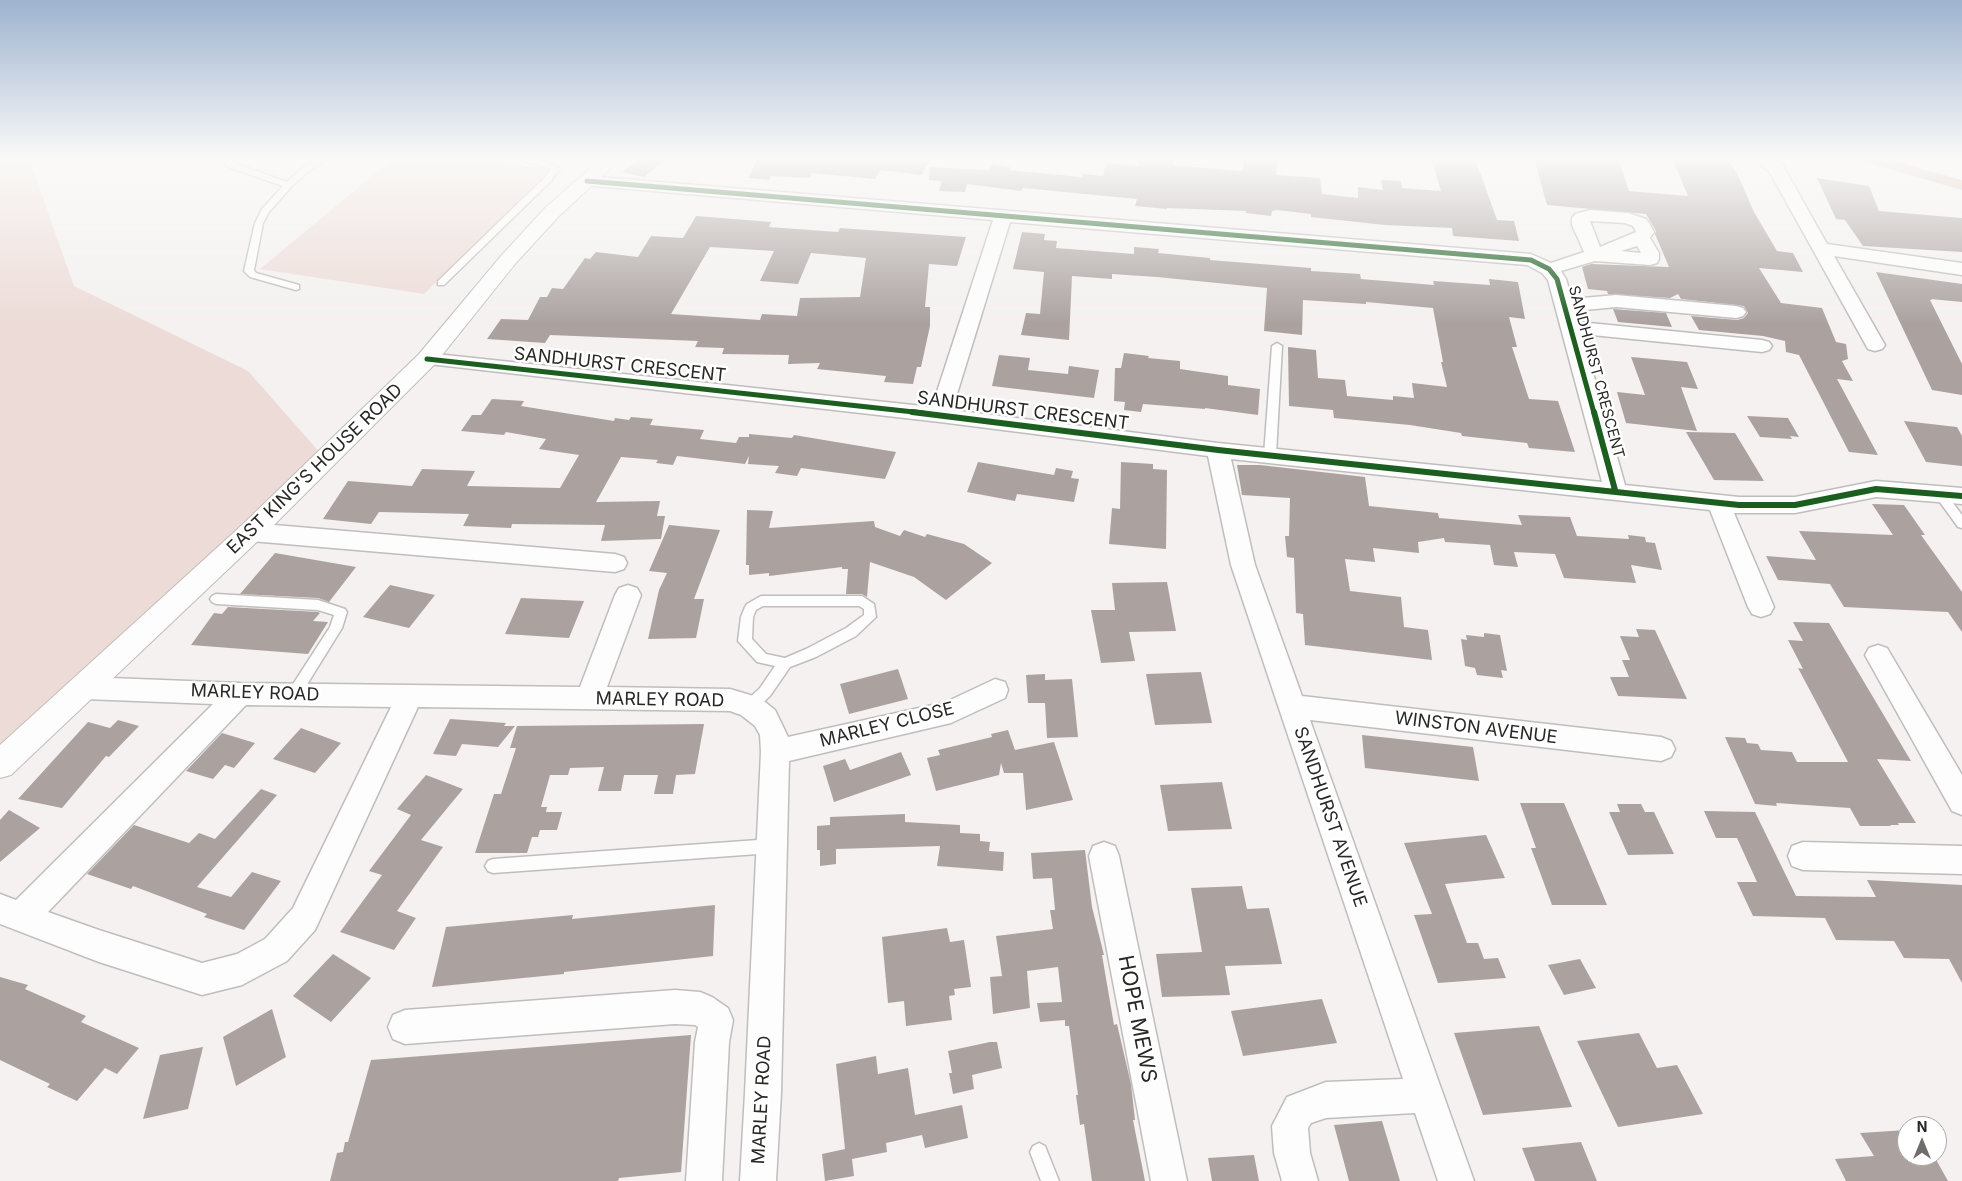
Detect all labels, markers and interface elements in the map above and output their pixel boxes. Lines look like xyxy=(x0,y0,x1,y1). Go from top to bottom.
street label: SANDHURST CRESCENT xyxy=(1564,284,1628,460)
street label: SANDHURST CRESCENT xyxy=(513,343,727,387)
street label: EAST KING'S HOUSE ROAD xyxy=(223,379,407,559)
street label: SANDHURST CRESCENT xyxy=(916,387,1130,435)
street label: MARLEY ROAD xyxy=(190,680,320,706)
street label: MARLEY ROAD xyxy=(595,688,725,712)
street label: MARLEY CLOSE xyxy=(818,698,956,752)
street label: WINSTON AVENUE xyxy=(1394,707,1558,749)
street label: SANDHURST AVENUE xyxy=(1289,724,1371,910)
street label: HOPE MEWS xyxy=(1112,953,1162,1085)
street label: MARLEY ROAD xyxy=(748,1035,776,1165)
north arrow xyxy=(1897,1116,1947,1166)
text: N xyxy=(1917,1118,1927,1135)

